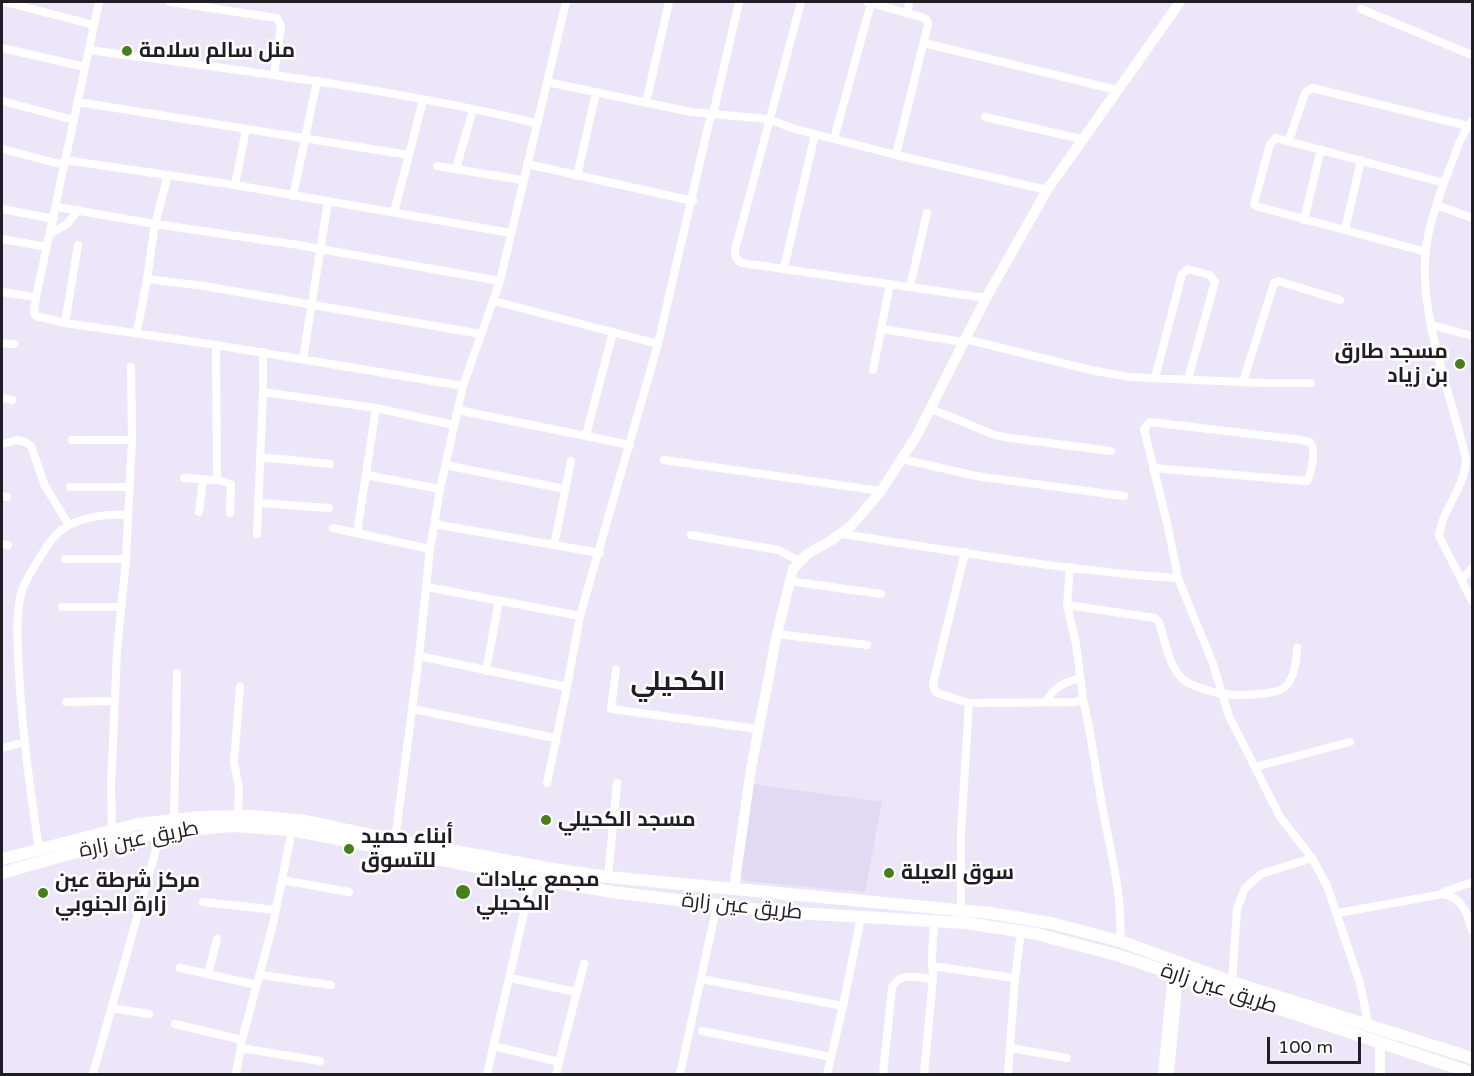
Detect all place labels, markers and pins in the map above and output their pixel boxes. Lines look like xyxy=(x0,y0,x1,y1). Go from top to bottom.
place label: منل سالم سلامة xyxy=(139,38,295,64)
marker: منل سالم سلامة xyxy=(120,44,134,58)
place label: مسجد طارق بن زياد xyxy=(1335,339,1448,389)
marker: مسجد طارق بن زياد xyxy=(1453,357,1467,371)
place label: مسجد الكحيلي xyxy=(558,807,696,833)
marker: مسجد الكحيلي xyxy=(539,813,553,827)
place label: أبناء حميد للتسوق xyxy=(361,824,453,874)
marker: أبناء حميد للتسوق xyxy=(342,842,356,856)
place label: سوق العيلة xyxy=(901,860,1014,886)
marker: سوق العيلة xyxy=(882,866,896,880)
place label: مجمع عيادات الكحيلي xyxy=(476,867,600,917)
place label: مركز شرطة عين زارة الجنوبي xyxy=(55,868,200,918)
marker: مجمع عيادات الكحيلي xyxy=(454,883,472,901)
marker: مركز شرطة عين زارة الجنوبي xyxy=(36,886,50,900)

